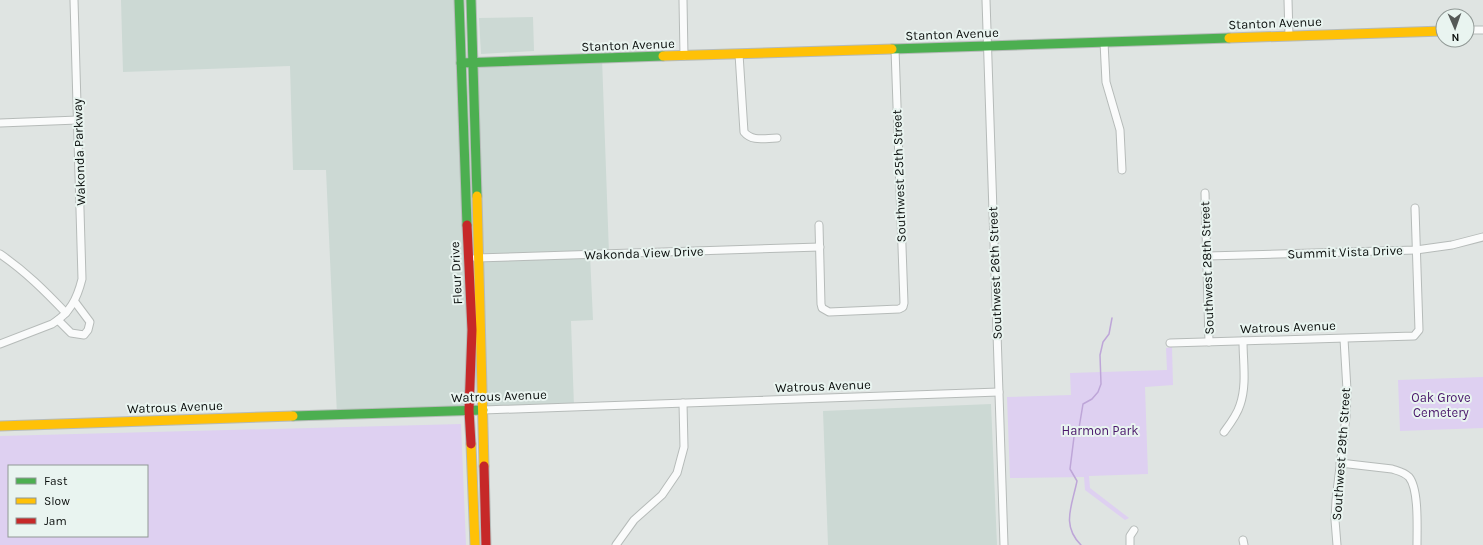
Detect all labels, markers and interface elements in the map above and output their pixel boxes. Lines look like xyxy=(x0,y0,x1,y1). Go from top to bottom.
north arrow xyxy=(1435,8,1475,48)
street label: Stanton Avenue xyxy=(1228,14,1322,32)
street label: Stanton Avenue xyxy=(905,25,999,43)
text: N xyxy=(1451,31,1460,44)
street label: Stanton Avenue xyxy=(581,36,675,54)
street label: Wakonda Parkway xyxy=(70,98,88,206)
street label: Southwest 25th Street xyxy=(889,109,909,243)
street label: Southwest 28th Street xyxy=(1197,201,1217,335)
street label: Southwest 26th Street xyxy=(985,206,1005,340)
street label: Fleur Drive xyxy=(447,241,465,305)
street label: Summit Vista Drive xyxy=(1287,242,1403,262)
street label: Wakonda View Drive xyxy=(584,243,704,263)
street label: Watrous Avenue xyxy=(1240,318,1336,336)
street label: Watrous Avenue xyxy=(775,377,871,395)
street label: Watrous Avenue xyxy=(451,387,547,405)
street label: Southwest 29th Street xyxy=(1329,387,1353,521)
park label: Oak Grove Cemetery xyxy=(1411,390,1471,420)
street label: Watrous Avenue xyxy=(127,398,223,416)
park label: Harmon Park xyxy=(1061,423,1139,438)
legend xyxy=(8,465,148,537)
text: Fast xyxy=(44,474,68,488)
text: Slow xyxy=(44,494,70,508)
text: Jam xyxy=(44,514,67,528)

